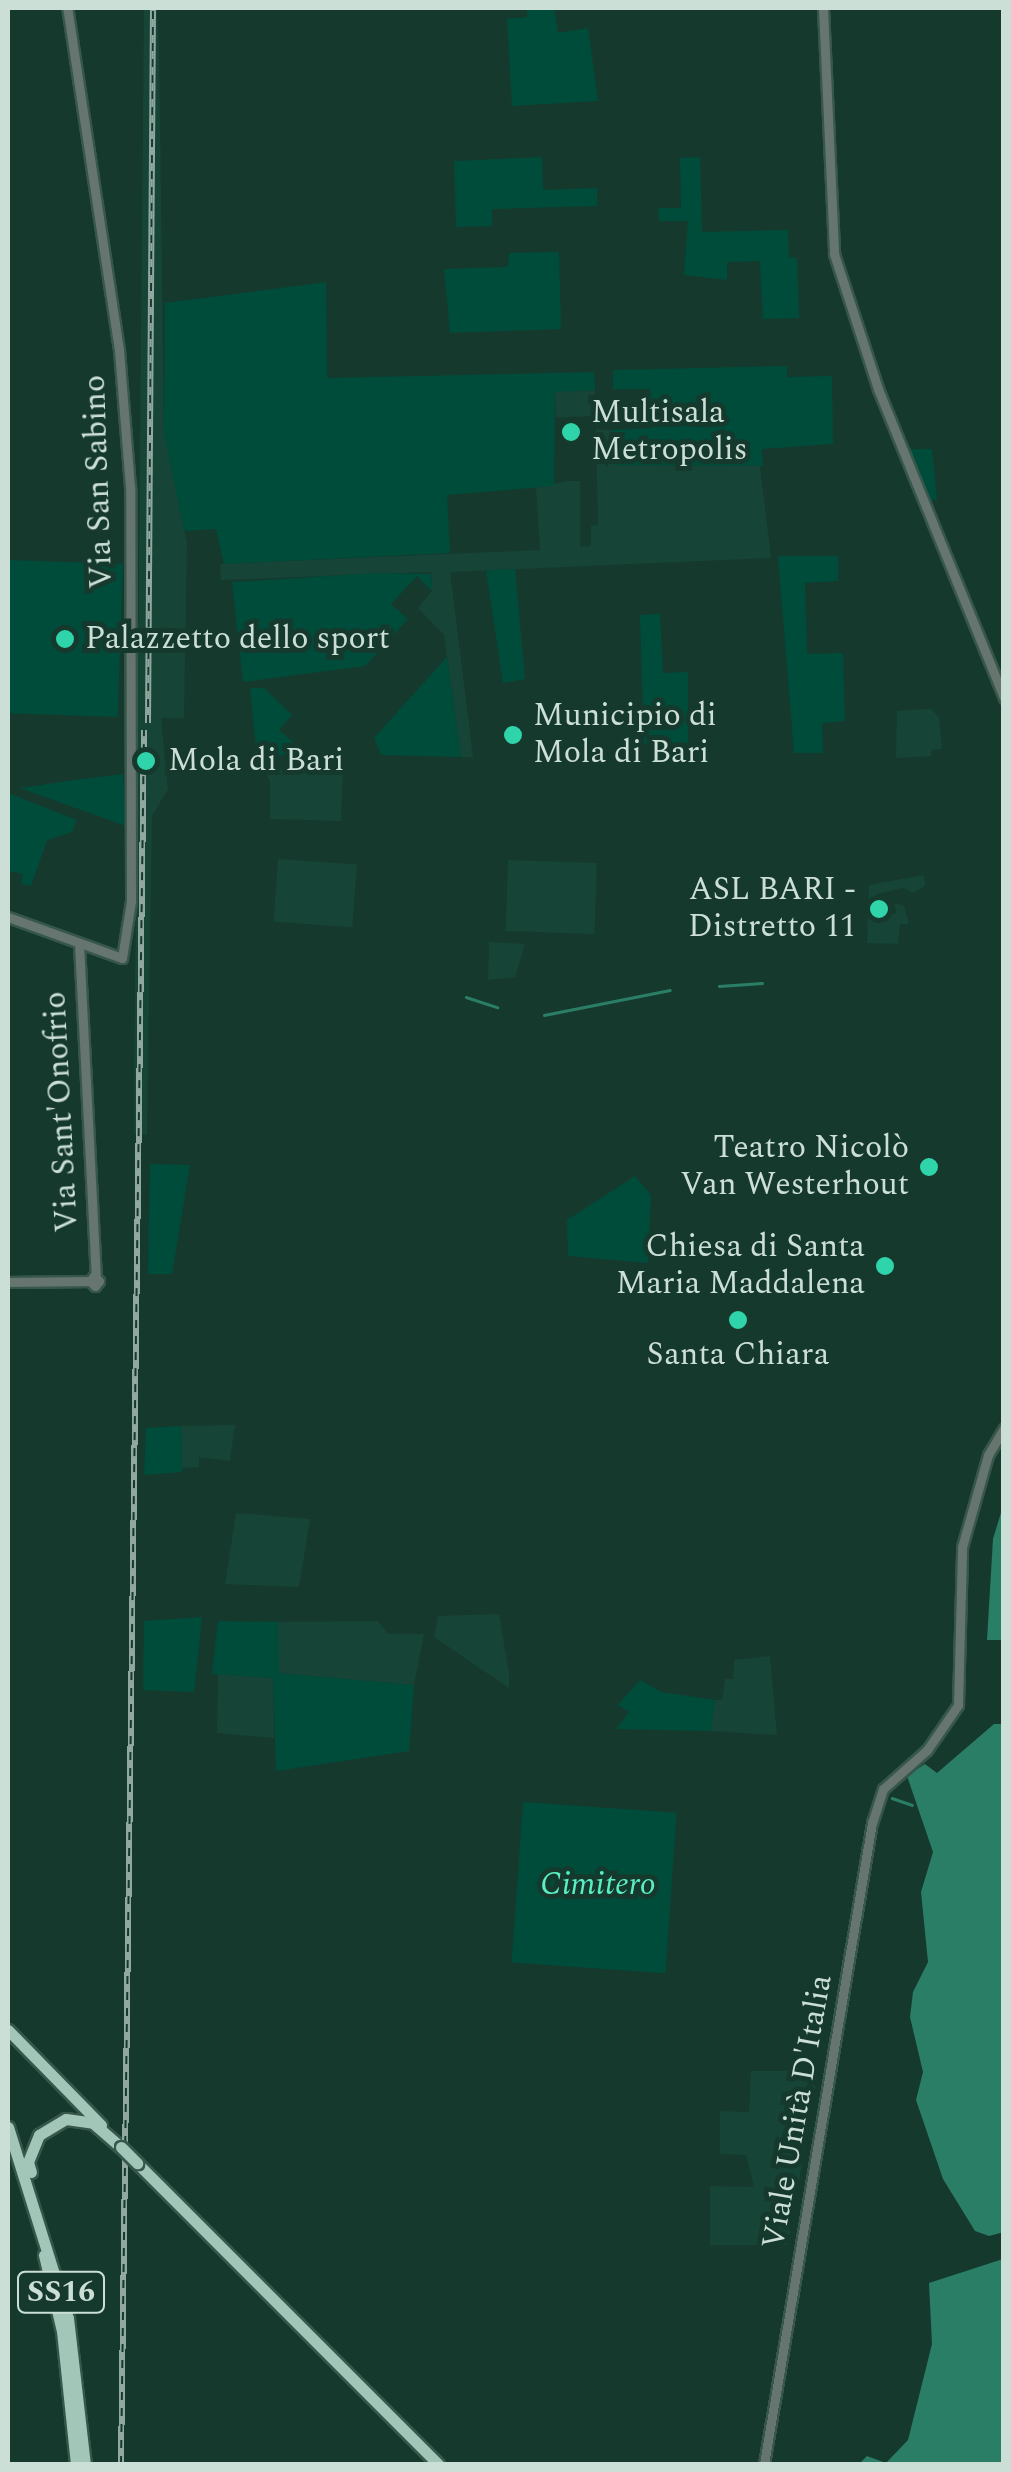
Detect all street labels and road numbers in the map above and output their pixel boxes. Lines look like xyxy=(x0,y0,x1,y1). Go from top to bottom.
street label: Via San Sabino xyxy=(76,374,122,590)
street label: Via Sant'Onofrio xyxy=(37,991,87,1233)
street label: Viale Unità D'Italia xyxy=(755,1972,841,2252)
road number: SS16 xyxy=(16,2267,106,2317)

